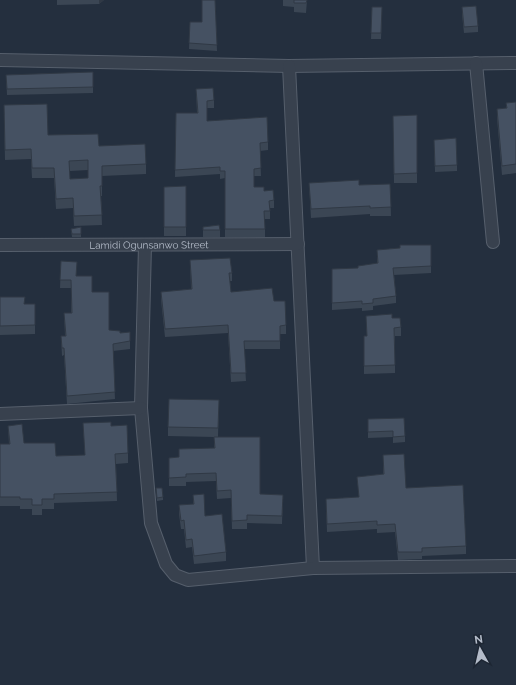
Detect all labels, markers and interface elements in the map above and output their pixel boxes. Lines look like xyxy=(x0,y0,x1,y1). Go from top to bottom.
street label: Lamidi Ogunsanwo Street xyxy=(89,239,209,250)
north arrow xyxy=(460,629,500,669)
text: N xyxy=(474,633,484,647)

